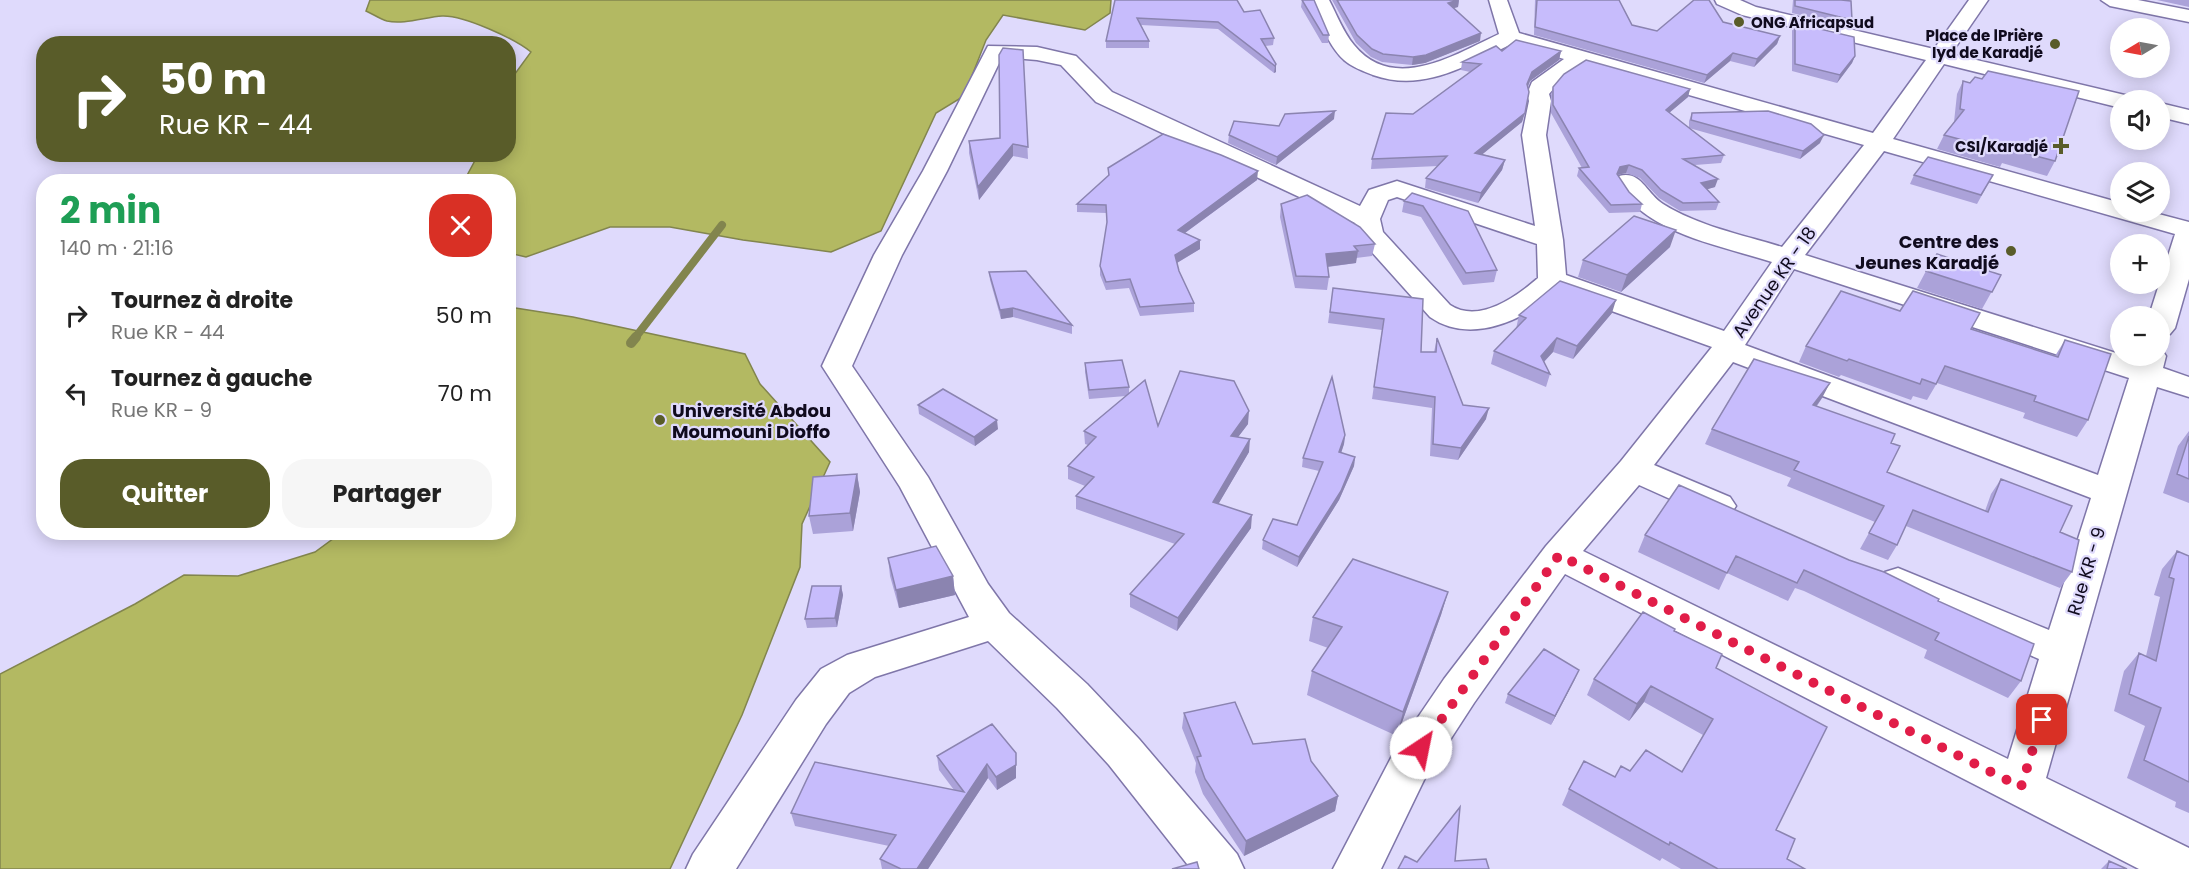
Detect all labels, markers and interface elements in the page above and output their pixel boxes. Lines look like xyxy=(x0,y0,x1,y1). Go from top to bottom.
place label: ONG Africapsud xyxy=(1751,12,1874,33)
marker: ONG Africapsud xyxy=(1732,15,1746,29)
north arrow xyxy=(2110,18,2170,78)
map controls xyxy=(2110,18,2170,366)
place label: Place de lPrière Iyd de Karadjé xyxy=(1925,25,2043,63)
marker: Place de lPrière Iyd de Karadjé xyxy=(2048,37,2062,51)
text: 50 m xyxy=(159,50,267,109)
icon: right xyxy=(60,60,138,138)
button: sound xyxy=(2110,90,2170,150)
text: Rue KR - 44 xyxy=(159,106,313,143)
place label: CSI/Karadjé xyxy=(1955,136,2048,157)
marker: CSI/Karadjé xyxy=(2052,137,2070,155)
button: layers xyxy=(2110,162,2170,222)
text: 2 min xyxy=(60,185,161,236)
button: close xyxy=(429,194,492,257)
street label: Avenue KR - 18 xyxy=(1726,221,1822,343)
place label: Centre des Jeunes Karadjé xyxy=(1855,229,1999,275)
text: 140 m · 21:16 xyxy=(60,234,174,262)
button: + xyxy=(2110,234,2170,294)
marker: Centre des Jeunes Karadjé xyxy=(2004,244,2018,258)
text: Tournez à droite xyxy=(111,285,293,316)
icon: right xyxy=(60,299,93,332)
text: 50 m xyxy=(436,300,492,331)
button: − xyxy=(2110,306,2170,366)
text: Rue KR - 44 xyxy=(111,318,225,346)
text: Tournez à gauche xyxy=(111,363,312,394)
icon: left xyxy=(60,377,93,410)
text: 70 m xyxy=(438,378,492,409)
text: Rue KR - 9 xyxy=(111,396,212,424)
place label: Université Abdou Moumouni Dioffo xyxy=(672,398,831,444)
marker: Université Abdou Moumouni Dioffo xyxy=(653,413,667,427)
button: Quitter xyxy=(60,459,270,528)
button: Partager xyxy=(282,459,492,528)
street label: Rue KR - 9 xyxy=(2061,524,2111,618)
pin xyxy=(2016,694,2067,745)
icon: arrive xyxy=(2025,703,2058,736)
position arrow xyxy=(1389,716,1453,780)

